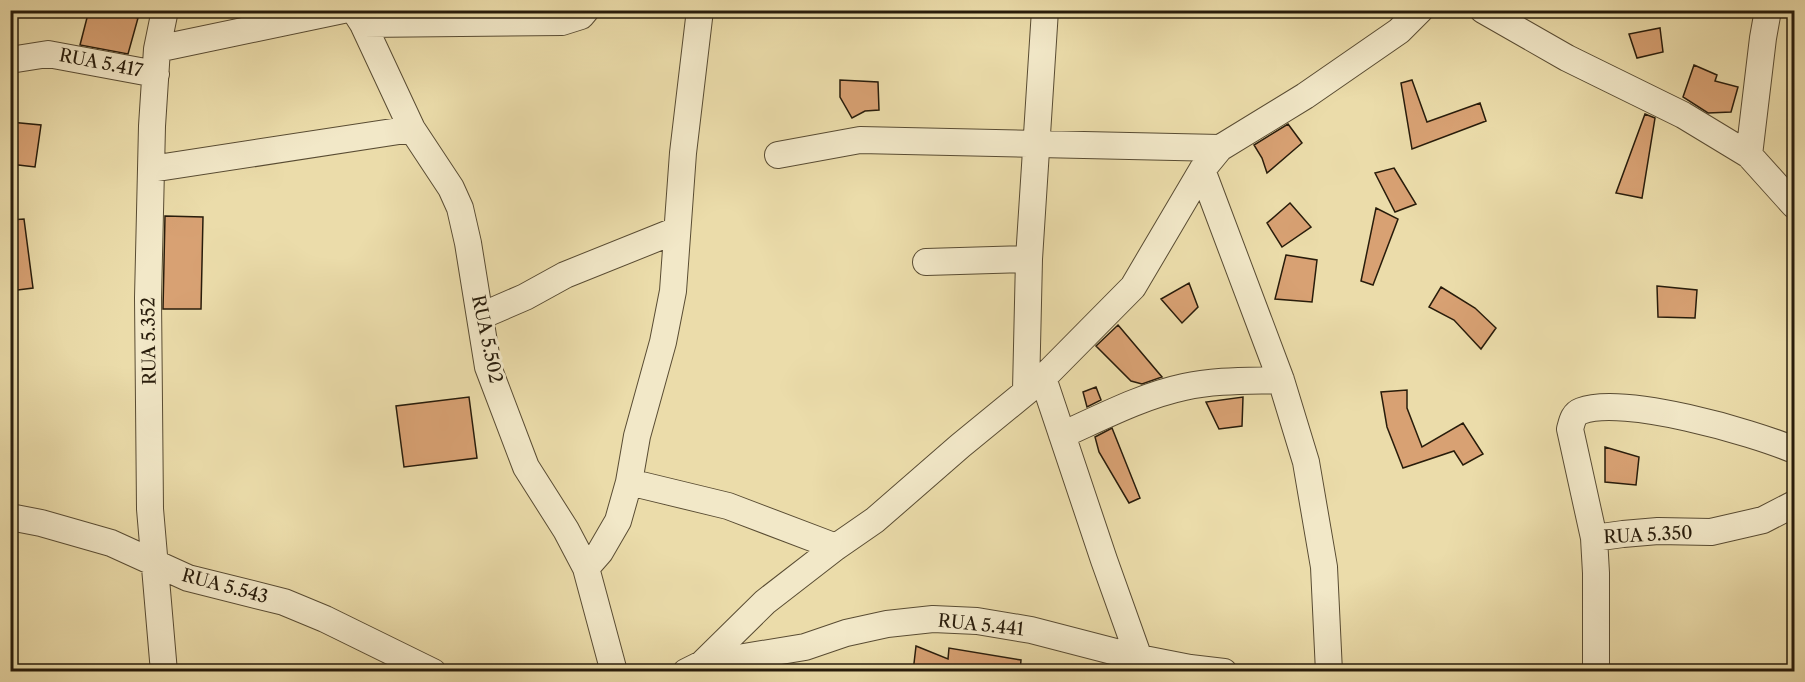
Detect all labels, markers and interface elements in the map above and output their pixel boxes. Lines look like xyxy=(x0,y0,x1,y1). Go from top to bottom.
street label: RUA 5.417 xyxy=(57,44,145,82)
street label: RUA 5.502 xyxy=(467,293,507,385)
street label: RUA 5.352 xyxy=(137,297,161,385)
street label: RUA 5.350 xyxy=(1603,522,1693,548)
street label: RUA 5.543 xyxy=(180,564,270,608)
street label: RUA 5.441 xyxy=(937,610,1026,641)

